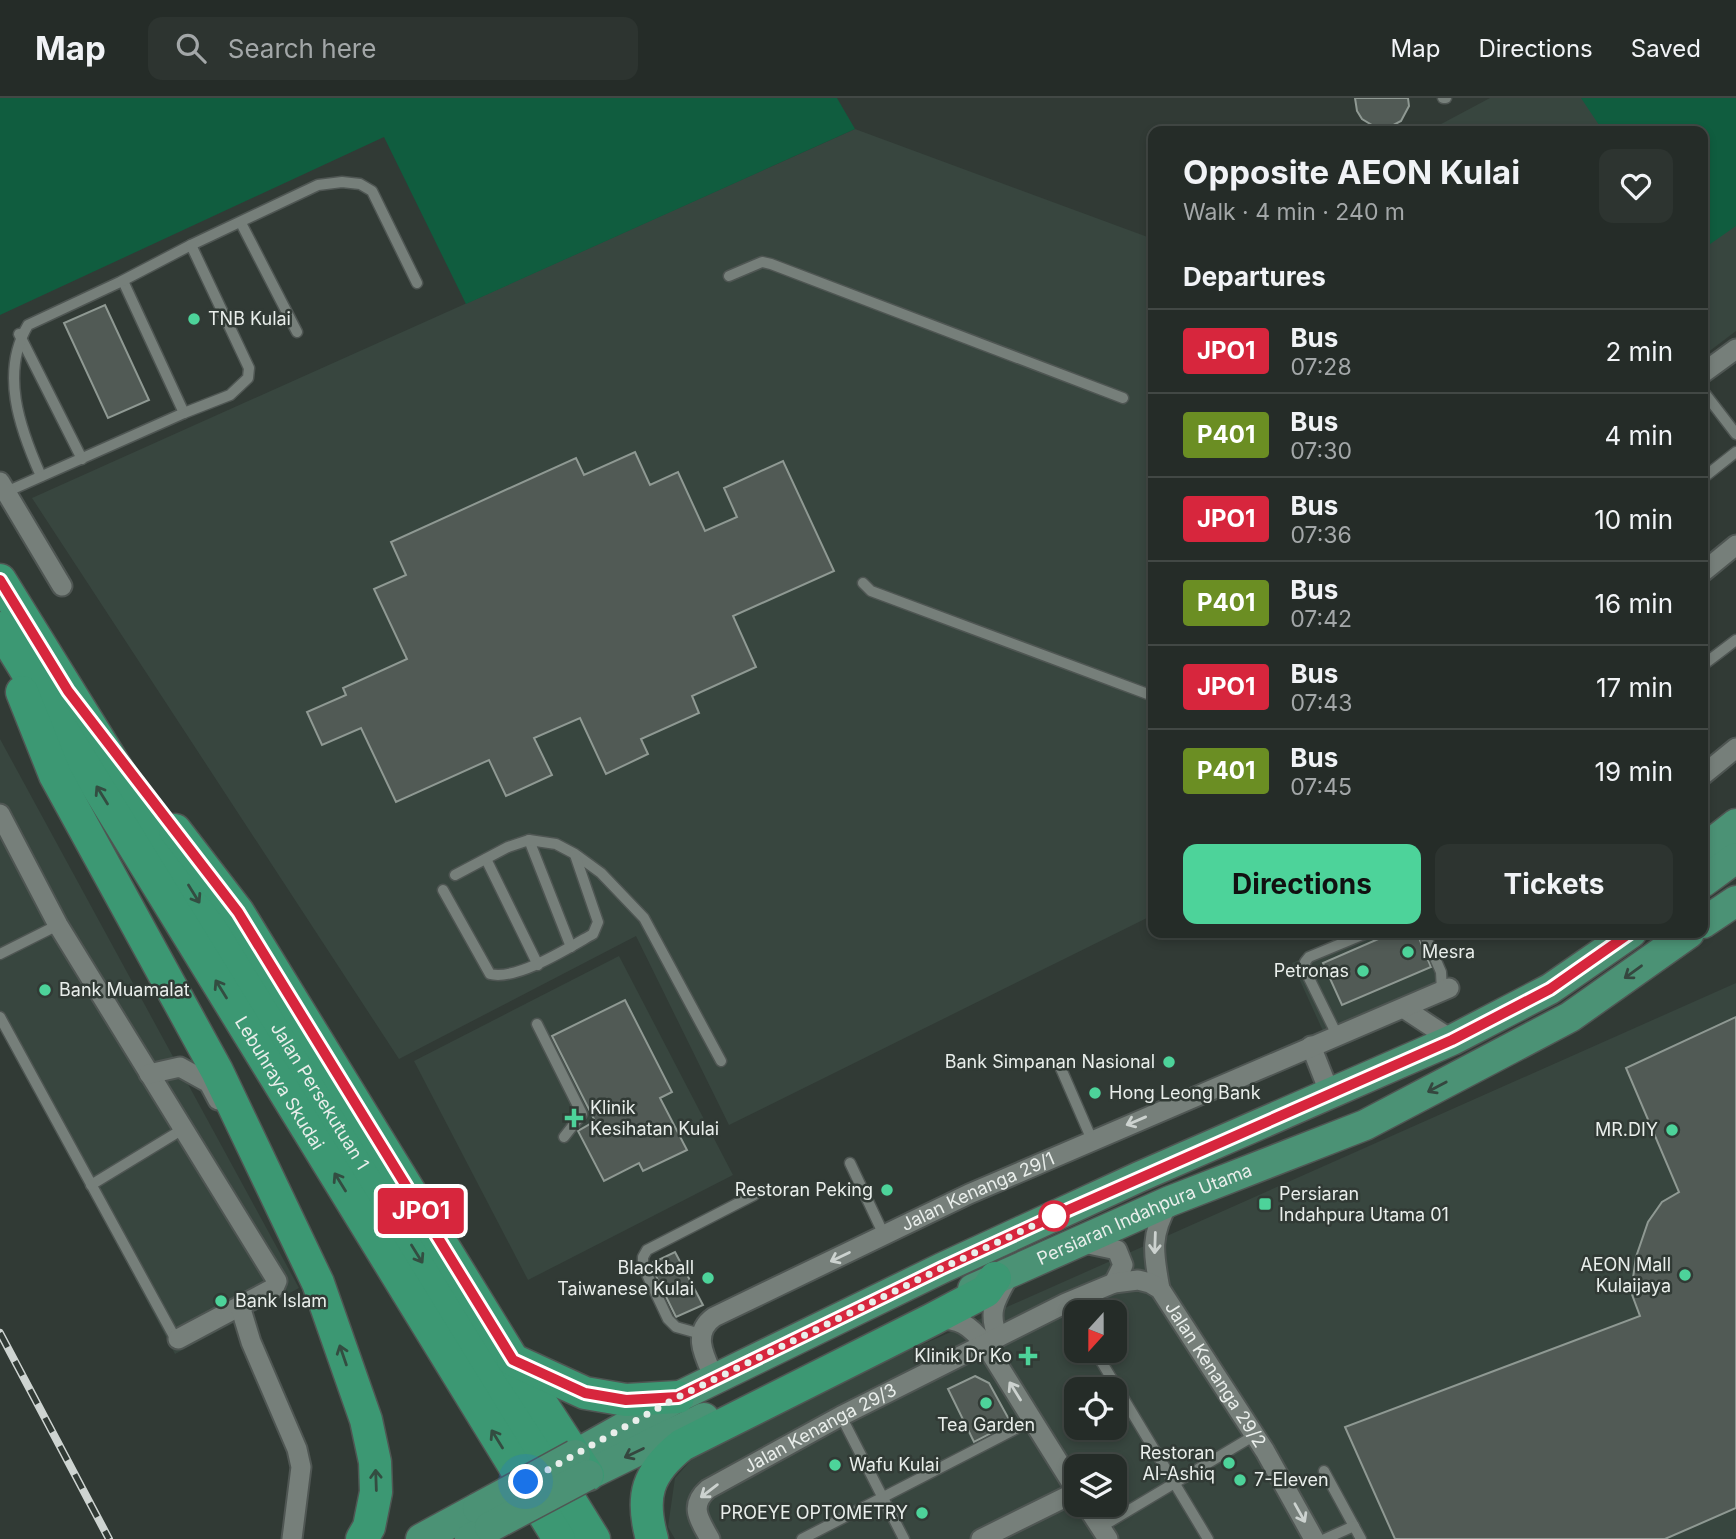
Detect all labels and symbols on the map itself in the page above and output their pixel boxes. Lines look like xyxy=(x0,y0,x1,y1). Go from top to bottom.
place label: TNB Kulai xyxy=(208,308,291,329)
marker: TNB Kulai xyxy=(186,311,202,327)
one-way arrow xyxy=(95,785,109,805)
one-way arrow xyxy=(188,884,202,904)
place label: Mesra xyxy=(1422,941,1475,962)
marker: Mesra xyxy=(1400,944,1416,960)
place label: Petronas xyxy=(1274,960,1349,981)
marker: Petronas xyxy=(1355,963,1371,979)
one-way arrow xyxy=(1624,965,1643,979)
place label: Bank Muamalat xyxy=(59,979,190,1000)
one-way arrow xyxy=(214,979,228,999)
marker: Bank Muamalat xyxy=(37,982,53,998)
street label: Lebuhraya Skudai xyxy=(231,1012,329,1153)
street label: Jalan Persekutuan 1 xyxy=(266,1018,374,1173)
place label: Bank Simpanan Nasional xyxy=(945,1051,1155,1072)
marker: Bank Simpanan Nasional xyxy=(1161,1054,1177,1070)
one-way arrow xyxy=(1427,1081,1448,1094)
place label: Hong Leong Bank xyxy=(1109,1082,1261,1103)
marker: Hong Leong Bank xyxy=(1087,1085,1103,1101)
place label: Klinik Kesihatan Kulai xyxy=(590,1097,719,1139)
marker: Klinik Kesihatan Kulai xyxy=(564,1108,584,1128)
one-way arrow xyxy=(1126,1115,1147,1128)
place label: MR.DIY xyxy=(1595,1119,1658,1140)
marker: MR.DIY xyxy=(1664,1122,1680,1138)
street label: Jalan Kenanga 29/1 xyxy=(898,1148,1058,1235)
street label: Persiaran Indahpura Utama xyxy=(1034,1159,1255,1269)
one-way arrow xyxy=(332,1173,346,1193)
place label: Restoran Peking xyxy=(735,1179,873,1200)
marker: Restoran Peking xyxy=(879,1182,895,1198)
place label: Persiaran Indahpura Utama 01 xyxy=(1279,1183,1449,1225)
line badge: JPO1 xyxy=(372,1188,470,1234)
marker: Persiaran Indahpura Utama 01 xyxy=(1257,1196,1273,1212)
unlabelled marker xyxy=(1039,1201,1069,1231)
one-way arrow xyxy=(1149,1232,1162,1255)
one-way arrow xyxy=(411,1244,425,1264)
one-way arrow xyxy=(830,1250,851,1264)
place label: AEON Mall Kulaijaya xyxy=(1580,1254,1671,1296)
place label: Blackball Taiwanese Kulai xyxy=(557,1257,694,1299)
marker: AEON Mall Kulaijaya xyxy=(1677,1267,1693,1283)
marker: Blackball Taiwanese Kulai xyxy=(700,1270,716,1286)
place label: Bank Islam xyxy=(235,1290,327,1311)
marker: Bank Islam xyxy=(213,1293,229,1309)
street label: Jalan Kenanga 29/2 xyxy=(1161,1297,1271,1451)
north arrow xyxy=(1064,1300,1127,1363)
one-way arrow xyxy=(336,1345,348,1367)
place label: Klinik Dr Ko xyxy=(914,1345,1012,1366)
marker: Klinik Dr Ko xyxy=(1018,1346,1038,1366)
street label: Jalan Kenanga 29/3 xyxy=(740,1379,900,1477)
one-way arrow xyxy=(1007,1381,1021,1401)
marker: Tea Garden xyxy=(978,1395,994,1411)
place label: Tea Garden xyxy=(937,1414,1035,1435)
one-way arrow xyxy=(490,1430,505,1449)
place label: Restoran Al-Ashiq xyxy=(1140,1442,1215,1484)
one-way arrow xyxy=(624,1446,645,1460)
place label: Wafu Kulai xyxy=(849,1454,939,1475)
marker: Restoran Al-Ashiq xyxy=(1221,1455,1237,1471)
marker: Wafu Kulai xyxy=(827,1457,843,1473)
your location xyxy=(508,1464,543,1499)
one-way arrow xyxy=(369,1469,382,1492)
place label: 7-Eleven xyxy=(1254,1469,1329,1490)
marker: 7-Eleven xyxy=(1232,1472,1248,1488)
one-way arrow xyxy=(700,1483,718,1498)
place label: PROEYE OPTOMETRY xyxy=(720,1502,908,1523)
one-way arrow xyxy=(1293,1503,1307,1523)
marker: PROEYE OPTOMETRY xyxy=(914,1505,930,1521)

